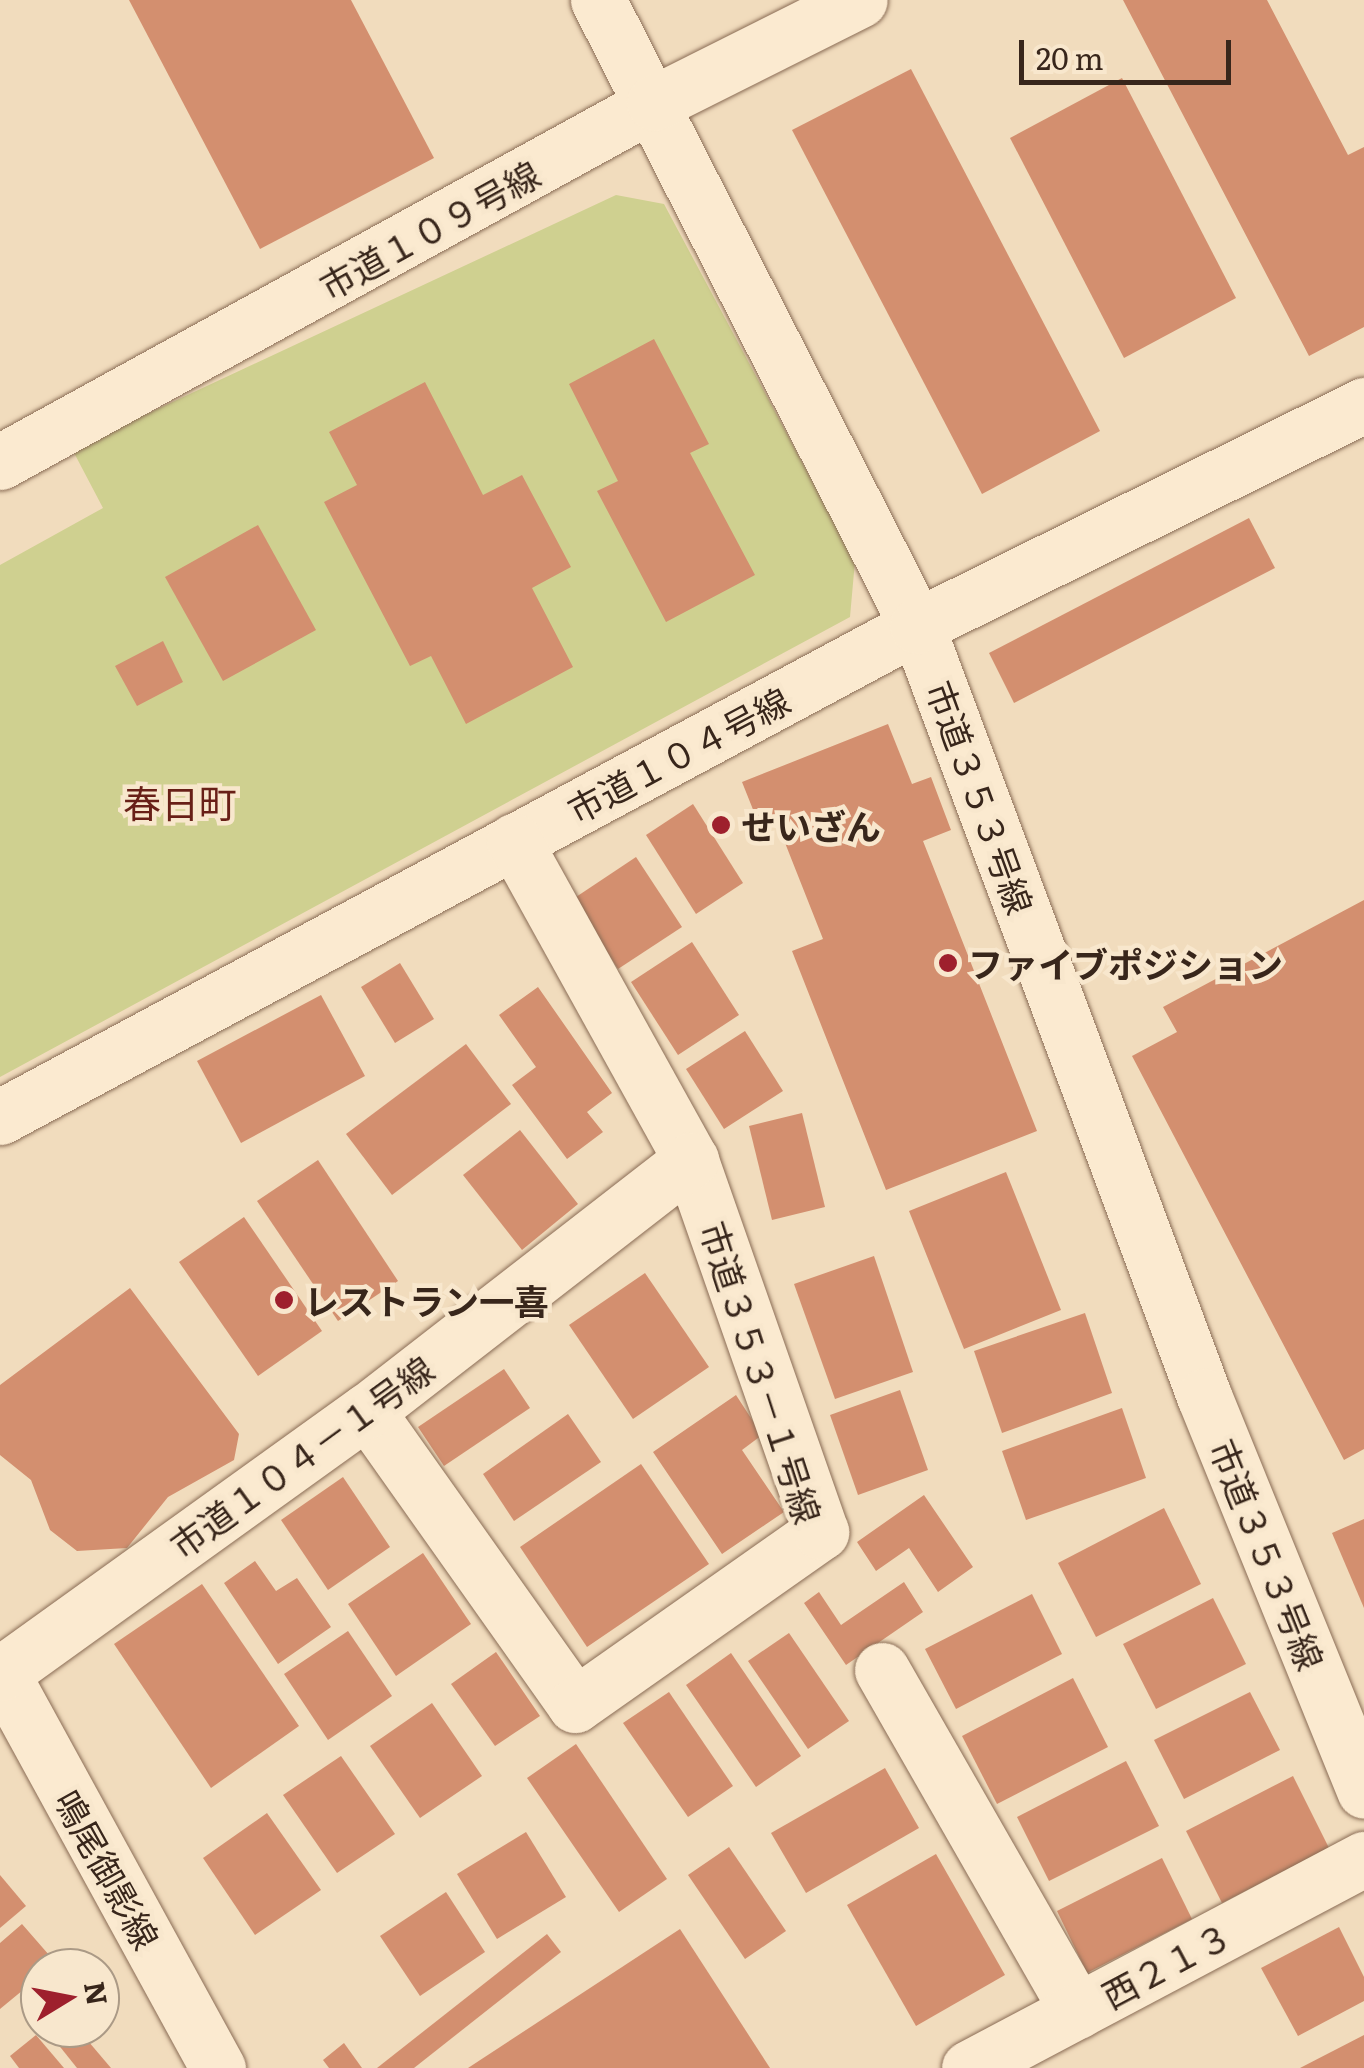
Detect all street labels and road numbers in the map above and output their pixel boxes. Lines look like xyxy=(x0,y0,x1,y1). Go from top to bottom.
street label: 市道１０９号線 xyxy=(312,151,546,307)
street label: 市道３５３号線 xyxy=(919,675,1043,919)
street label: 市道１０４号線 xyxy=(560,678,796,830)
street label: 市道３５３－１号線 xyxy=(693,1216,831,1528)
street label: 市道１０４－１号線 xyxy=(161,1346,441,1566)
street label: 市道３５３号線 xyxy=(1203,1433,1333,1675)
street label: 鳴尾御影線 xyxy=(47,1782,169,1956)
street label: 西２１３ xyxy=(1094,1913,1238,2015)

